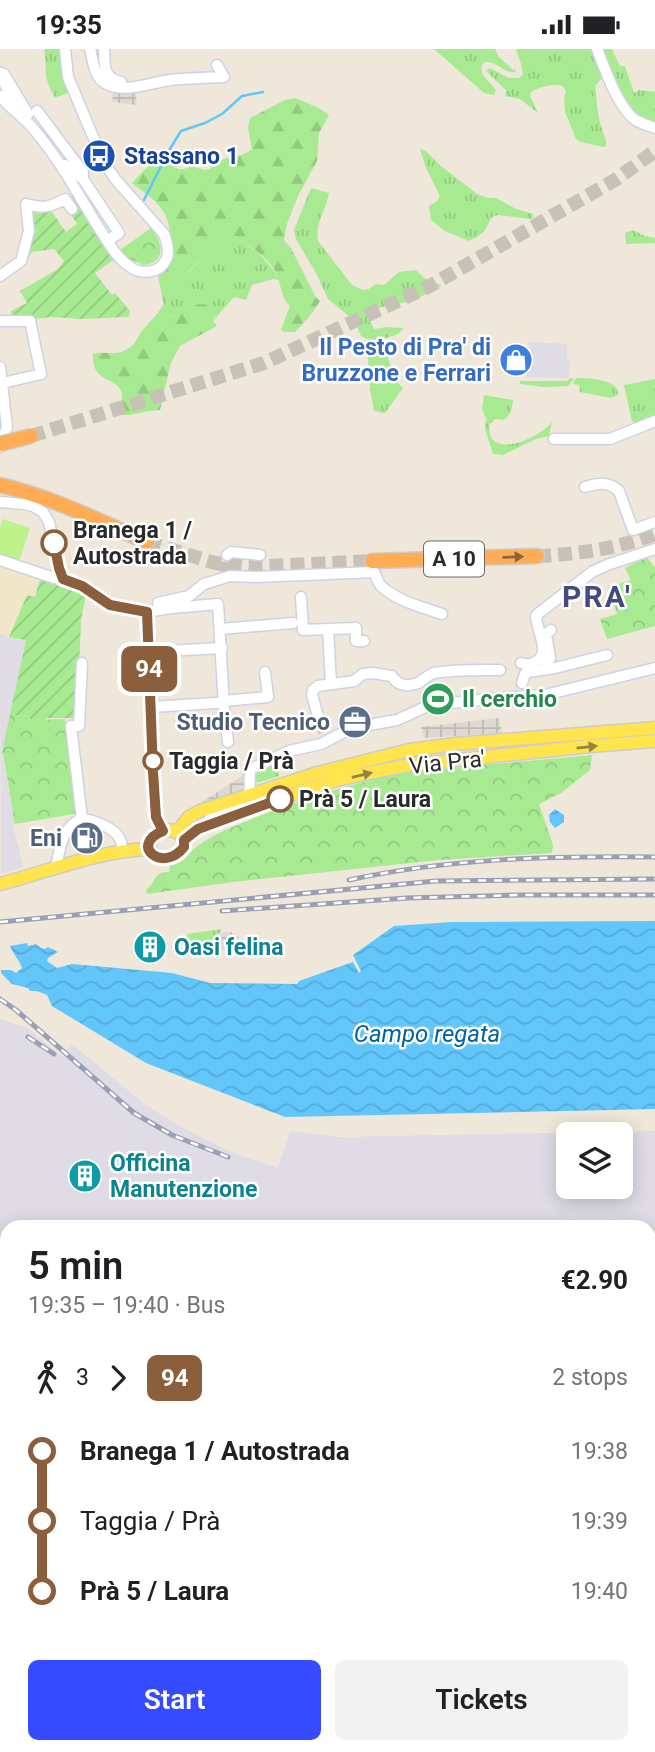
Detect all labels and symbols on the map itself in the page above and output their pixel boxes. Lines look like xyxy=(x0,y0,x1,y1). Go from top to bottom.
bus stop icon: Stassano 1 xyxy=(80,137,118,175)
place label: Stassano 1 xyxy=(124,143,239,170)
place label: Il Pesto di Pra' di Bruzzone e Ferrari xyxy=(302,334,491,387)
shop icon: Il Pesto di Pra' di Bruzzone e Ferrari xyxy=(497,341,535,379)
place label: Branega 1 / Autostrada xyxy=(73,517,192,570)
marker: Branega 1 / Autostrada xyxy=(41,530,67,556)
road number: A 10 xyxy=(424,541,484,577)
one-way arrow xyxy=(503,551,525,563)
district label: PRA' xyxy=(562,579,632,614)
line badge: 94 xyxy=(118,646,180,692)
sports icon: Il cerchio xyxy=(419,680,457,718)
place label: Il cerchio xyxy=(462,686,557,713)
office icon: Studio Tecnico xyxy=(336,703,374,741)
place label: Studio Tecnico xyxy=(176,709,330,736)
one-way arrow xyxy=(576,741,598,752)
street label: Via Pra' xyxy=(408,745,486,780)
place label: Taggia / Prà xyxy=(169,748,294,775)
marker: Taggia / Prà xyxy=(143,751,163,771)
one-way arrow xyxy=(351,769,373,780)
marker: Prà 5 / Laura xyxy=(267,786,293,812)
place label: Prà 5 / Laura xyxy=(299,786,431,813)
fuel station icon: Eni xyxy=(68,819,106,857)
place label: Eni xyxy=(30,825,62,852)
building icon: Oasi felina xyxy=(131,928,169,966)
place label: Oasi felina xyxy=(174,934,284,961)
water label: Campo regata xyxy=(354,1020,500,1048)
place label: Officina Manutenzione xyxy=(110,1150,257,1203)
building icon: Officina Manutenzione xyxy=(66,1157,104,1195)

